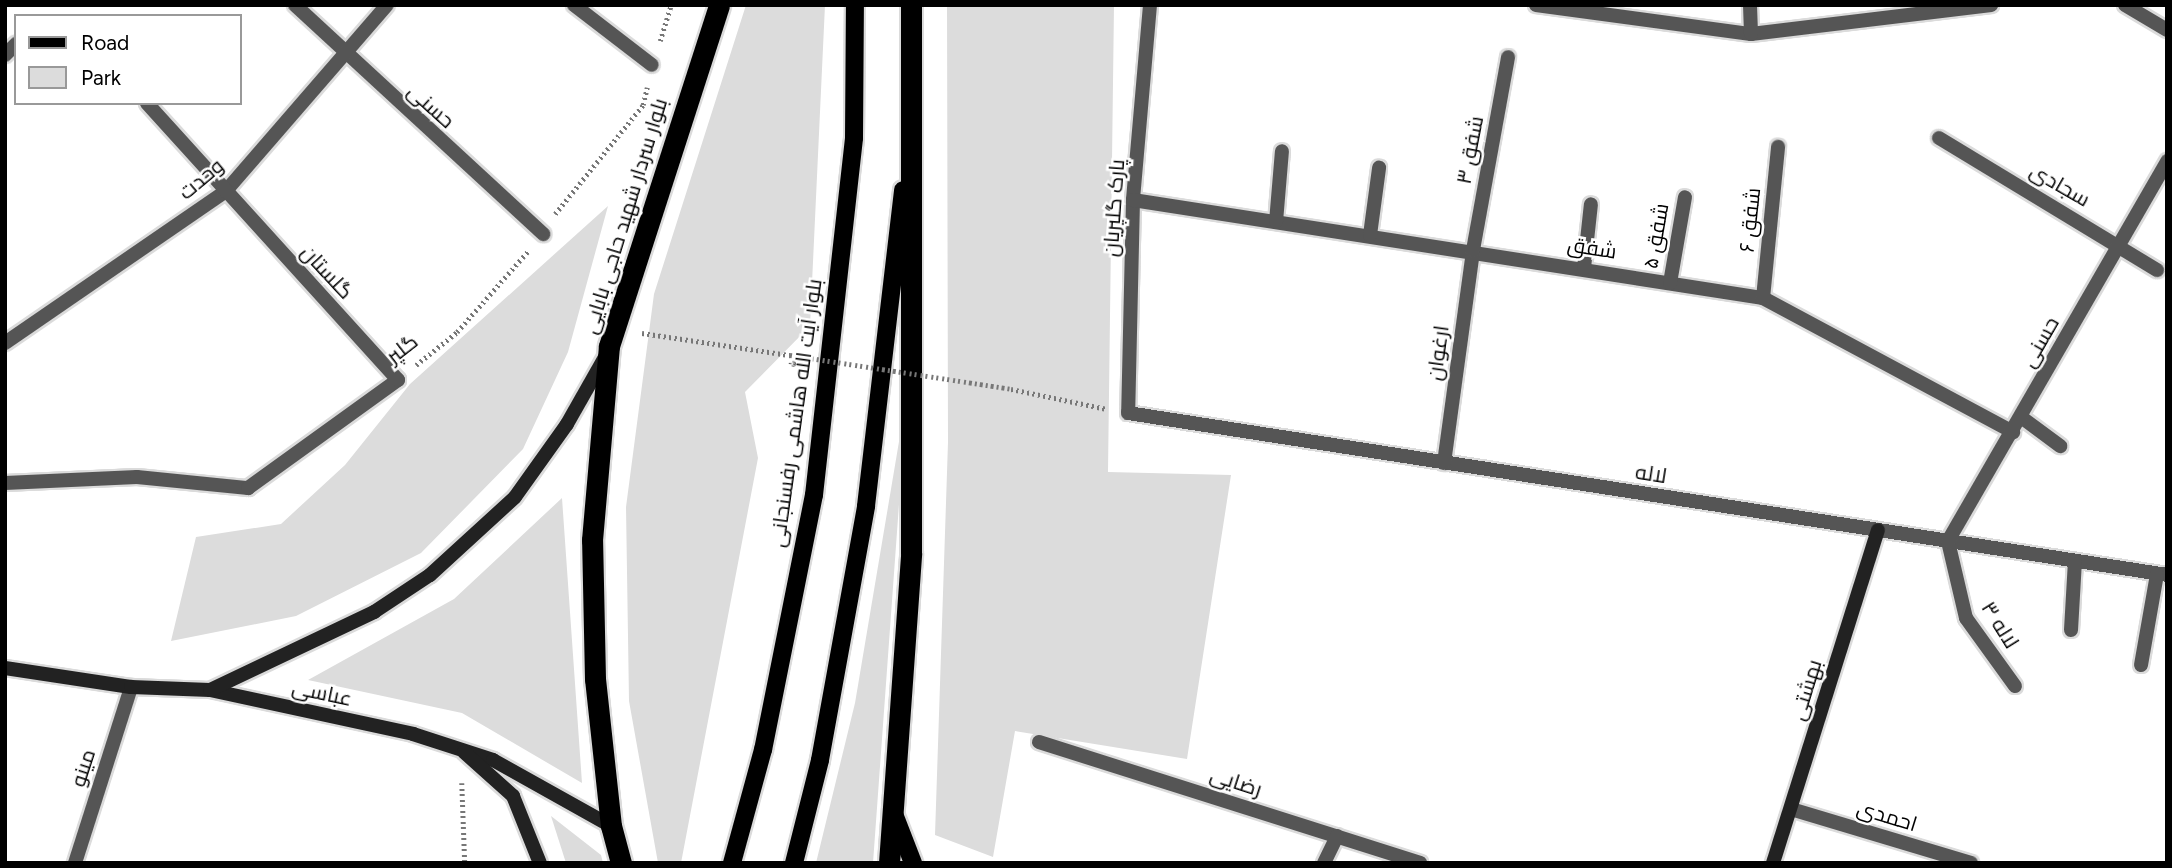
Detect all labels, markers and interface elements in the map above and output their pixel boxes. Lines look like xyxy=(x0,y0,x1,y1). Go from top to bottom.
legend xyxy=(14,14,242,105)
text: Road xyxy=(81,30,129,55)
text: Park xyxy=(81,65,121,90)
street label: حسنی xyxy=(402,78,460,134)
street label: بلوار سردار شهید حاجی بابایی xyxy=(577,95,673,337)
street label: شفق ۳ xyxy=(1451,114,1489,186)
street label: وحدت xyxy=(173,153,229,205)
street label: پارک گلپریان xyxy=(1098,158,1130,258)
street label: سجادی xyxy=(2025,158,2095,212)
street label: شفق ۶ xyxy=(1734,186,1766,254)
street label: شفق ۵ xyxy=(1638,201,1674,271)
street label: شفق xyxy=(1566,232,1618,264)
street label: گلستان xyxy=(296,240,358,304)
street label: بلوار آیت الله هاشمی رفسنجانی xyxy=(765,277,827,549)
street label: حسنی xyxy=(2015,312,2065,372)
street label: ارغوان xyxy=(1422,324,1454,382)
street label: گلپر xyxy=(381,329,423,369)
street label: لاله xyxy=(1634,459,1668,489)
street label: لاله ۳ xyxy=(1976,597,2024,653)
street label: بهشتی xyxy=(1785,657,1827,723)
street label: عباسی xyxy=(290,674,354,712)
street label: مینو xyxy=(65,746,101,790)
street label: رضایی xyxy=(1207,762,1265,802)
street label: احمدی xyxy=(1854,795,1920,837)

